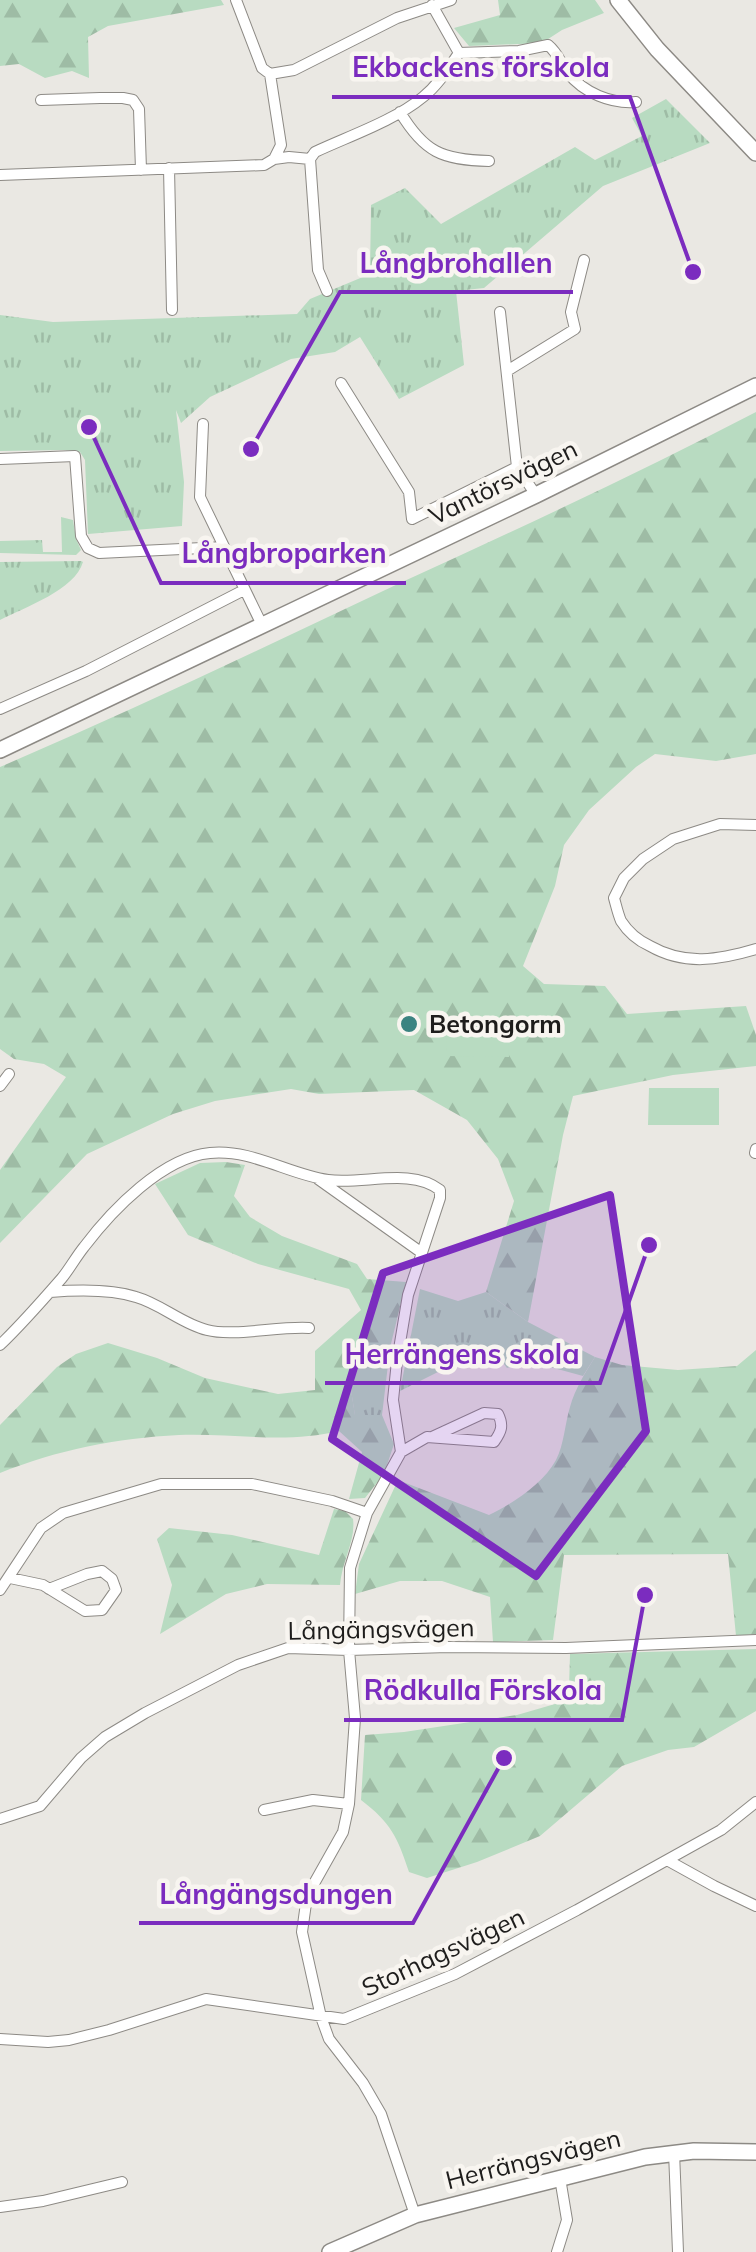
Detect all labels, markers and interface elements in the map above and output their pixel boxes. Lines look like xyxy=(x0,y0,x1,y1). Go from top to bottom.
callout: Ekbackens förskola xyxy=(332,39,630,97)
text: Ekbackens förskola xyxy=(352,49,610,84)
callout: Långbrohallen xyxy=(340,234,573,292)
text: Långbrohallen xyxy=(359,245,553,280)
street label: Vantörsvägen xyxy=(424,432,582,531)
callout: Långbroparken xyxy=(161,525,406,583)
text: Långbroparken xyxy=(181,535,387,570)
place label: Betongorm xyxy=(429,1008,562,1039)
marker: Betongorm xyxy=(398,1013,420,1035)
callout: Herrängens skola xyxy=(325,1325,600,1383)
text: Herrängens skola xyxy=(344,1336,580,1371)
street label: Långängsvägen xyxy=(287,1611,475,1646)
callout: Rödkulla Förskola xyxy=(344,1662,622,1720)
text: Rödkulla Förskola xyxy=(364,1672,602,1707)
callout: Långängsdungen xyxy=(139,1865,413,1923)
text: Långängsdungen xyxy=(159,1876,393,1911)
street label: Storhagsvägen xyxy=(356,1900,529,2003)
street label: Herrängsvägen xyxy=(442,2122,624,2195)

